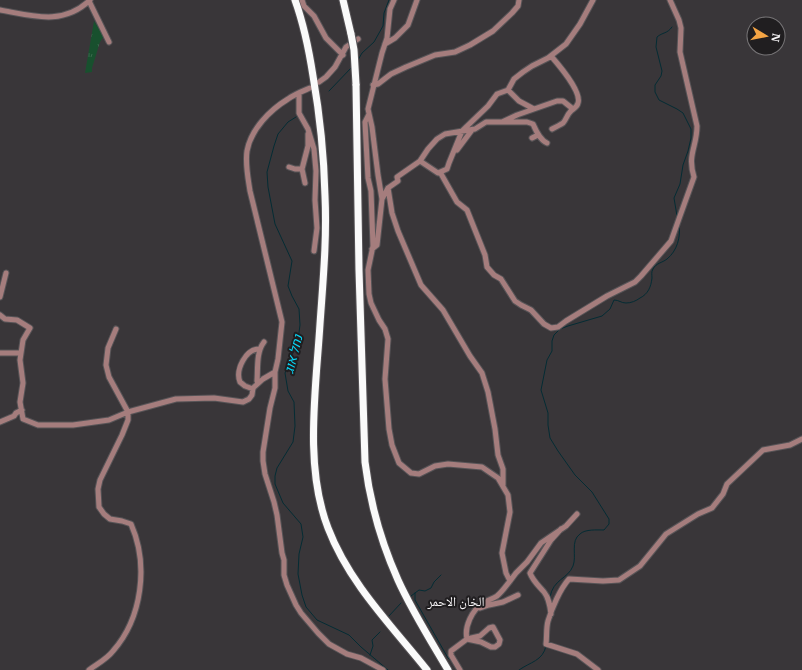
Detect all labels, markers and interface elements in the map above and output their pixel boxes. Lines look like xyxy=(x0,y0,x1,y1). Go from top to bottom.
north arrow xyxy=(746,16,786,56)
text: N xyxy=(768,32,783,44)
water label: נחל אוג xyxy=(280,332,307,375)
district label: الخان الاحمر xyxy=(426,593,485,610)

